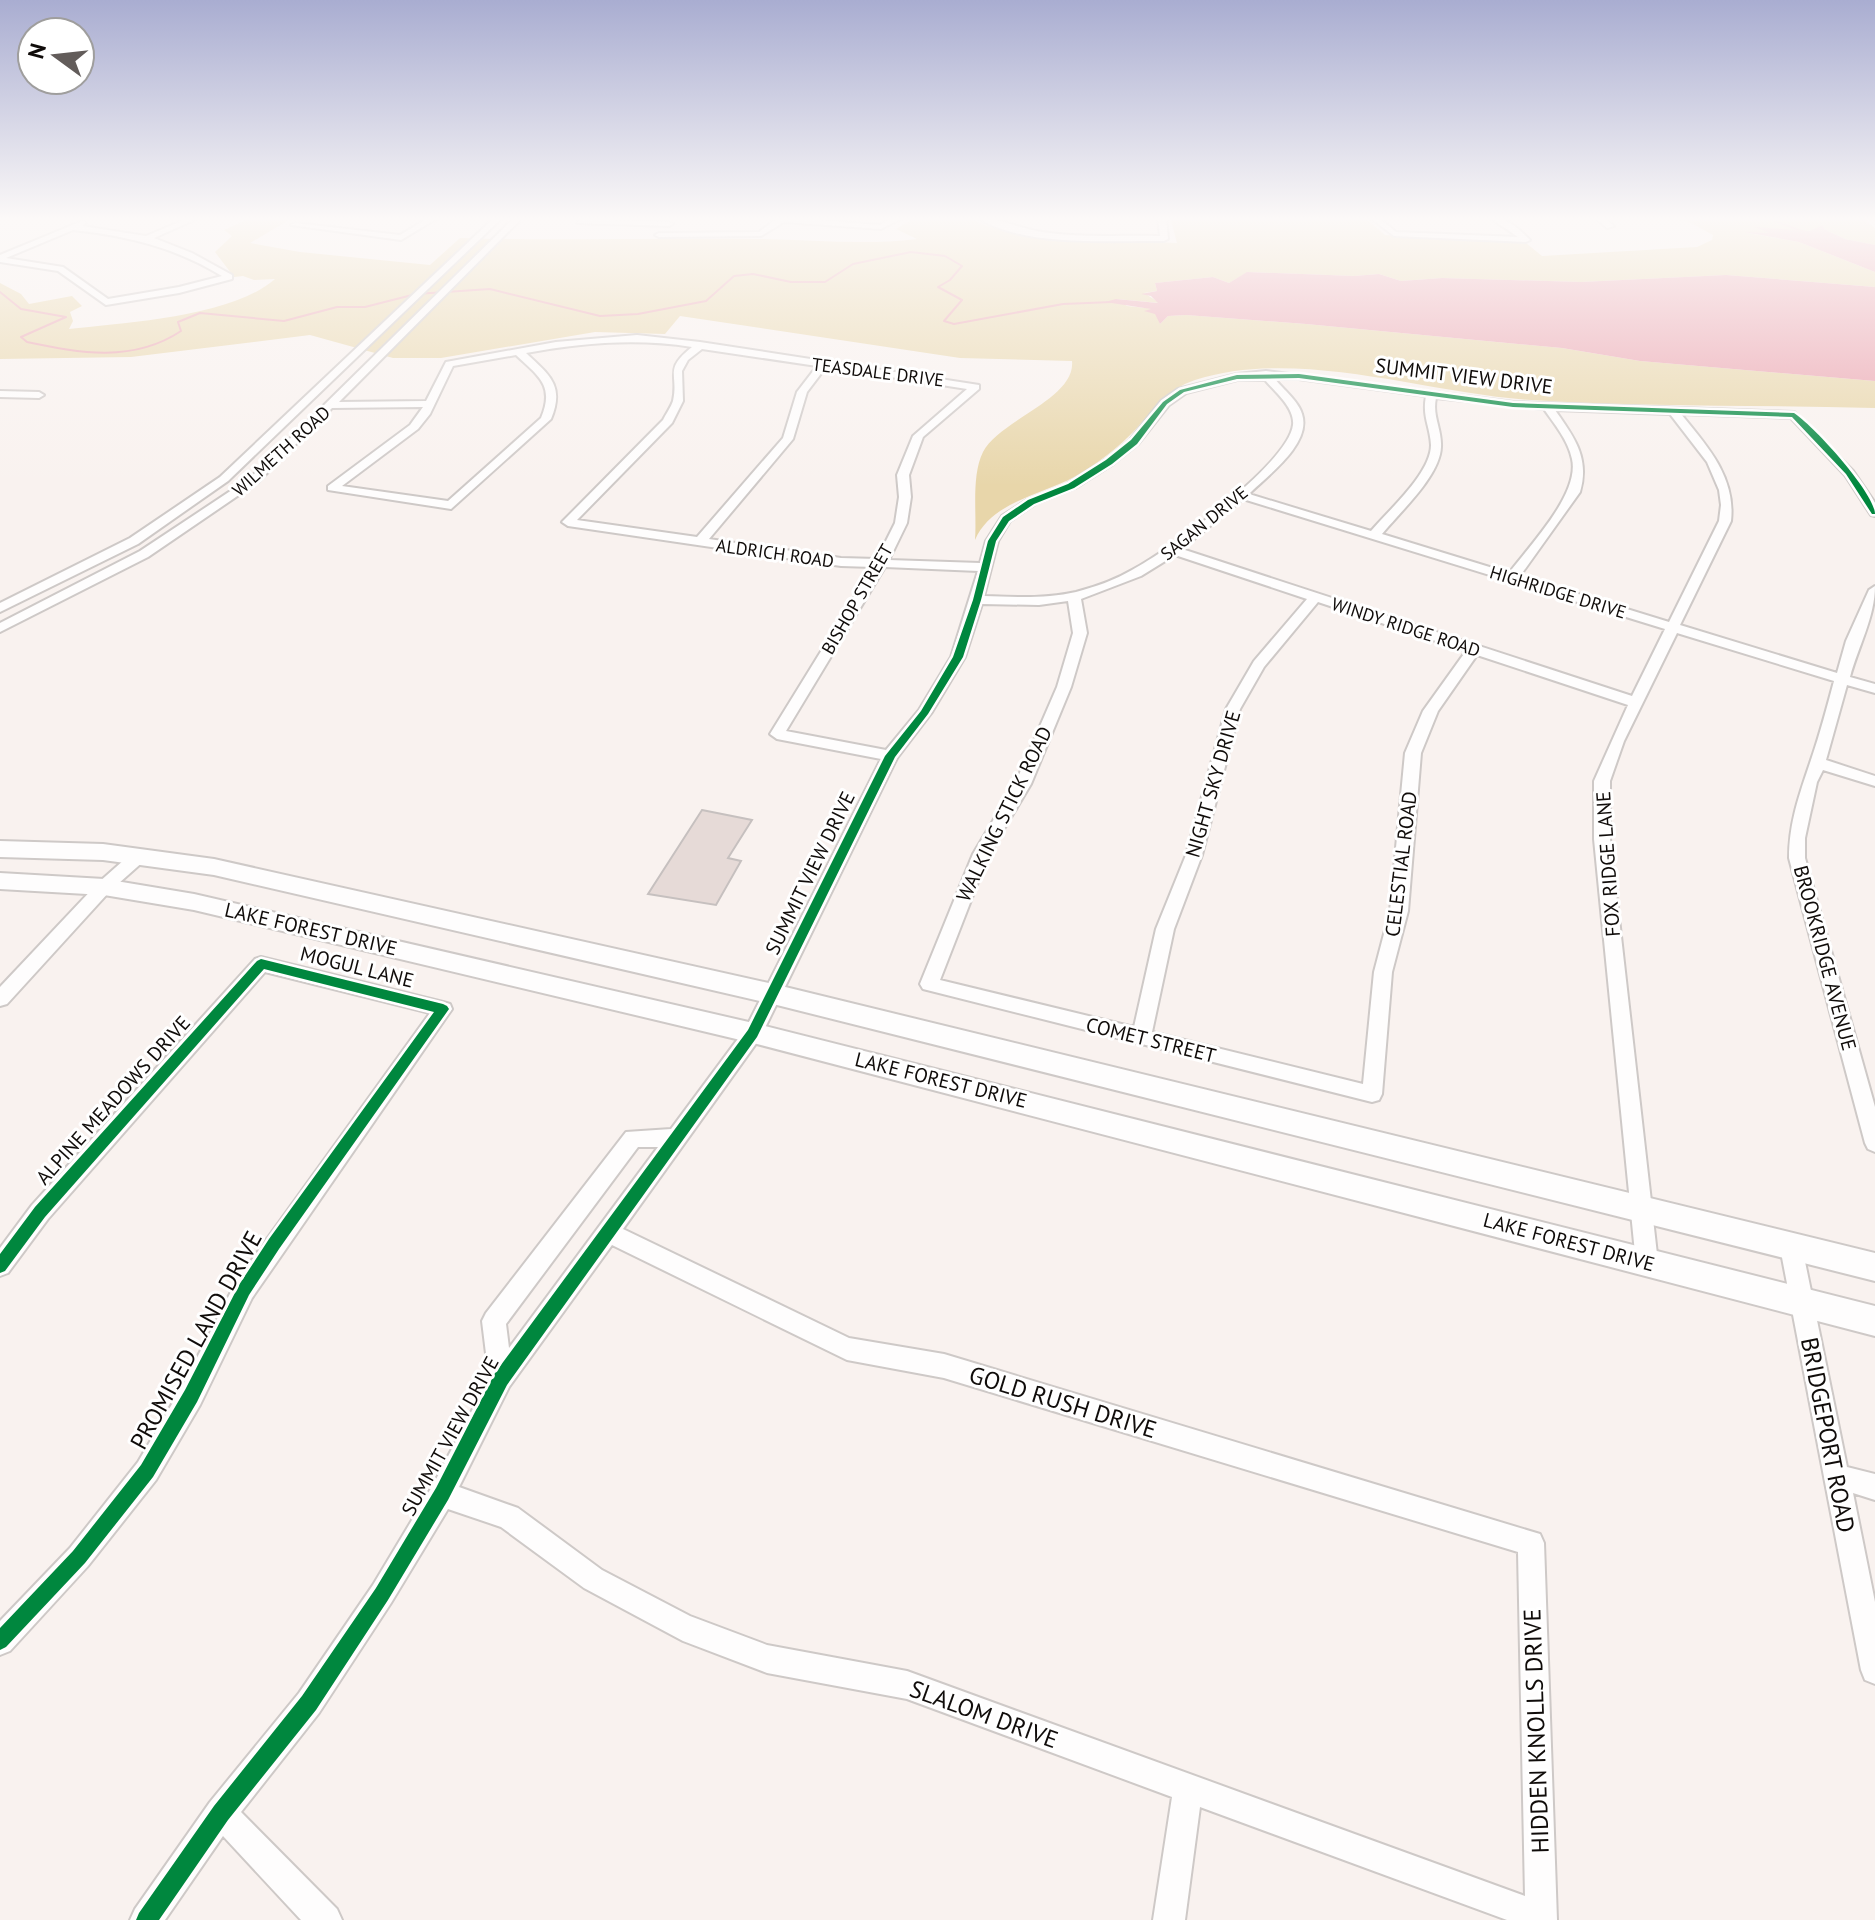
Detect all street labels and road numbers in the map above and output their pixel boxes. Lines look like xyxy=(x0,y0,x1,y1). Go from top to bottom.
street label: TEASDALE DRIVE xyxy=(811,352,945,392)
street label: SUMMIT VIEW DRIVE xyxy=(1374,352,1554,400)
street label: WILMETH ROAD xyxy=(227,401,335,501)
street label: SAGAN DRIVE xyxy=(1156,481,1252,565)
street label: ALDRICH ROAD xyxy=(715,533,835,573)
street label: BISHOP STREET xyxy=(816,540,898,658)
street label: HIGHRIDGE DRIVE xyxy=(1487,560,1629,624)
street label: WINDY RIDGE ROAD xyxy=(1329,592,1483,662)
street label: NIGHT SKY DRIVE xyxy=(1180,707,1246,861)
street label: WALKING STICK ROAD xyxy=(950,722,1058,906)
street label: SUMMIT VIEW DRIVE xyxy=(759,787,861,959)
street label: CELESTIAL ROAD xyxy=(1379,790,1423,938)
street label: FOX RIDGE LANE xyxy=(1590,790,1626,938)
street label: BROOKRIDGE AVENUE xyxy=(1788,862,1862,1054)
street label: LAKE FOREST DRIVE xyxy=(222,897,400,961)
street label: MOGUL LANE xyxy=(298,940,416,994)
street label: ALPINE MEADOWS DRIVE xyxy=(30,1010,196,1190)
street label: COMET STREET xyxy=(1083,1011,1219,1069)
street label: LAKE FOREST DRIVE xyxy=(852,1046,1030,1114)
street label: LAKE FOREST DRIVE xyxy=(1481,1207,1657,1277)
street label: PROMISED LAND DRIVE xyxy=(123,1225,269,1455)
street label: BRIDGEPORT ROAD xyxy=(1794,1335,1862,1535)
street label: SUMMIT VIEW DRIVE xyxy=(395,1352,505,1520)
street label: GOLD RUSH DRIVE xyxy=(966,1359,1160,1445)
street label: HIDDEN KNOLLS DRIVE xyxy=(1516,1608,1556,1854)
street label: SLALOM DRIVE xyxy=(906,1673,1062,1755)

